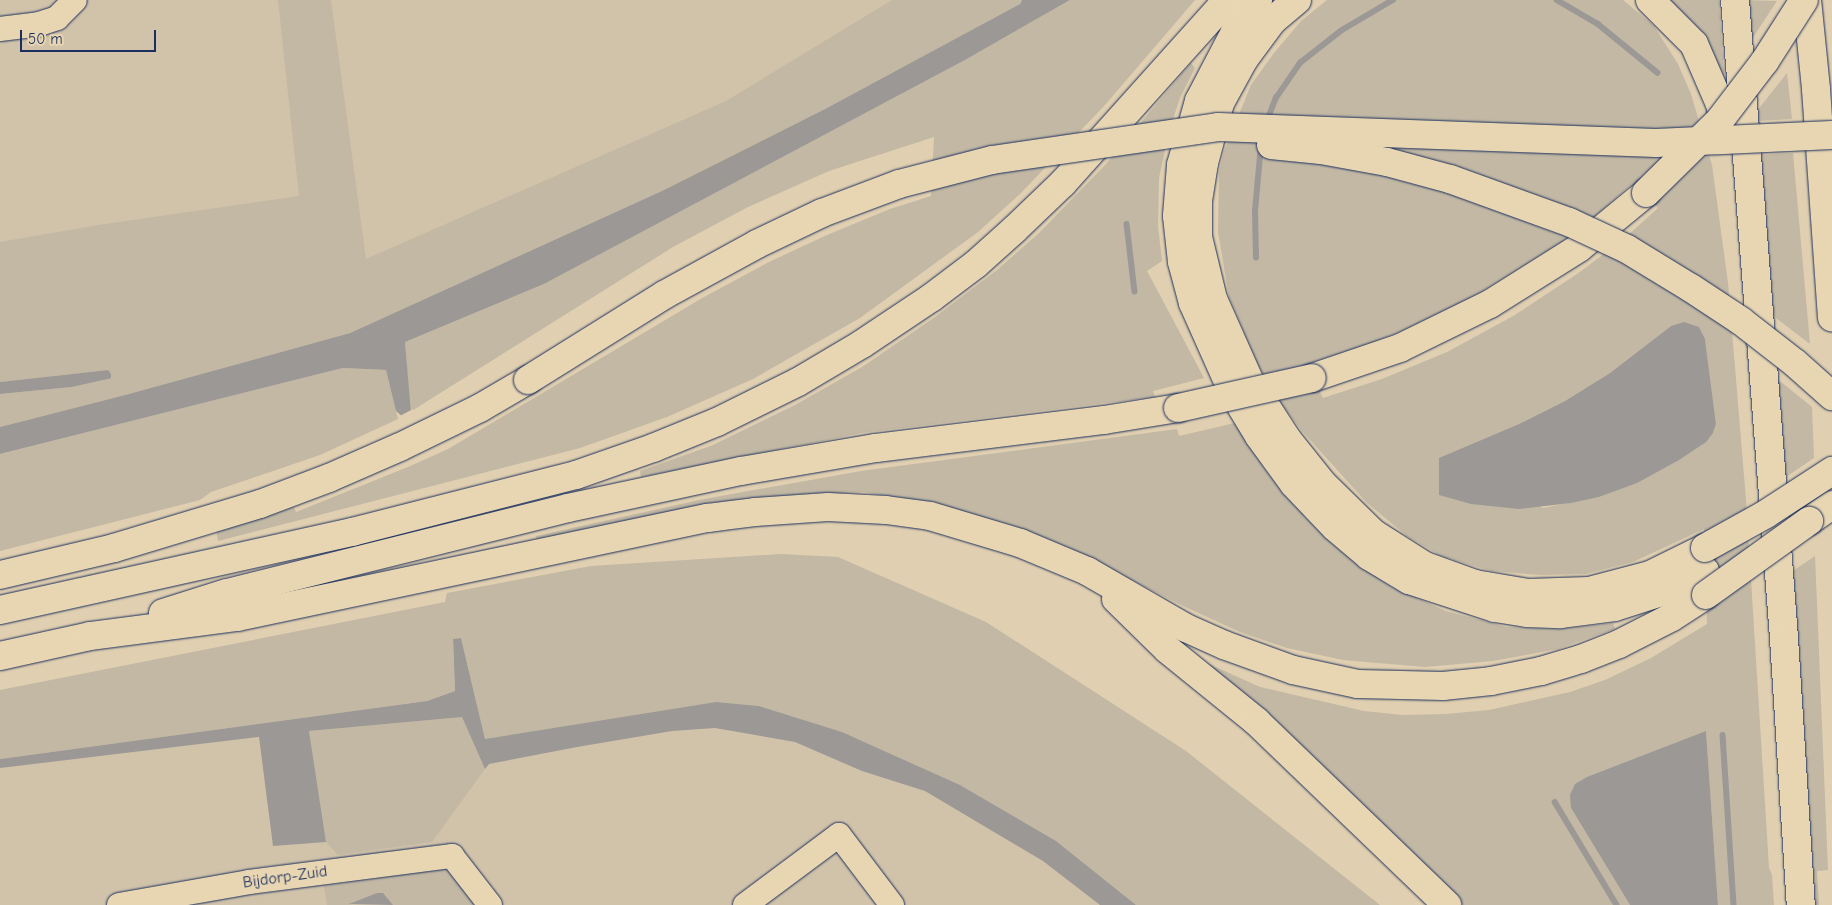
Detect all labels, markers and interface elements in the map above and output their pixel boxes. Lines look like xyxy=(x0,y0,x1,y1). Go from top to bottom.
scale bar xyxy=(22,20,159,52)
text: 50 m xyxy=(28,30,63,48)
street label: Bijdorp-Zuid xyxy=(242,862,328,892)

